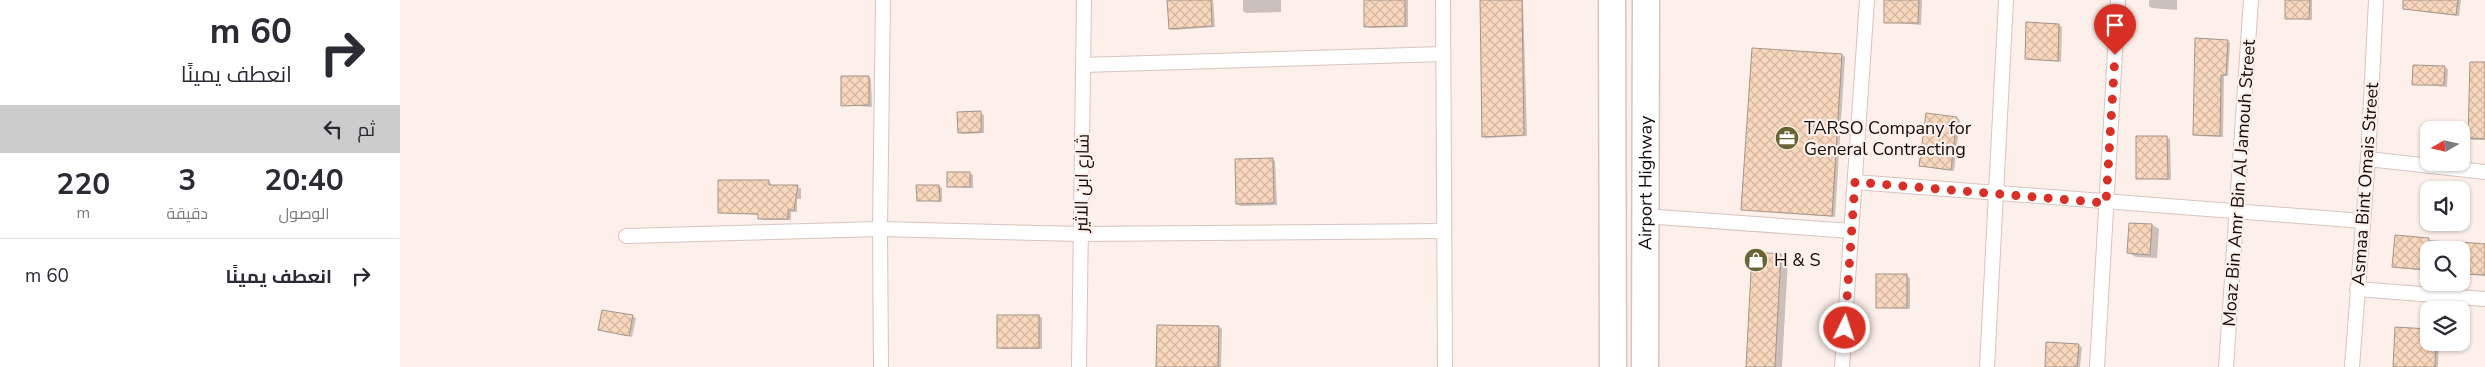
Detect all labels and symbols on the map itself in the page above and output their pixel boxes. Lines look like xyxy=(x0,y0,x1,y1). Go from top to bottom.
pin xyxy=(2094,4,2136,55)
street label: Moaz Bin Amr Bin Al Jamouh Street xyxy=(2217,38,2261,327)
street label: Asmaa Bint Omais Street xyxy=(2346,81,2384,286)
street label: Airport Highway xyxy=(1633,115,1658,250)
place label: TARSO Company for General Contracting xyxy=(1804,116,1972,161)
north arrow xyxy=(2420,121,2470,171)
office icon: TARSO Company for General Contracting xyxy=(1774,125,1800,151)
street label: شارع ابن الاثير xyxy=(1069,134,1095,233)
shop icon: H & S xyxy=(1743,247,1769,273)
place label: H & S xyxy=(1774,248,1821,272)
position arrow xyxy=(1818,301,1870,353)

